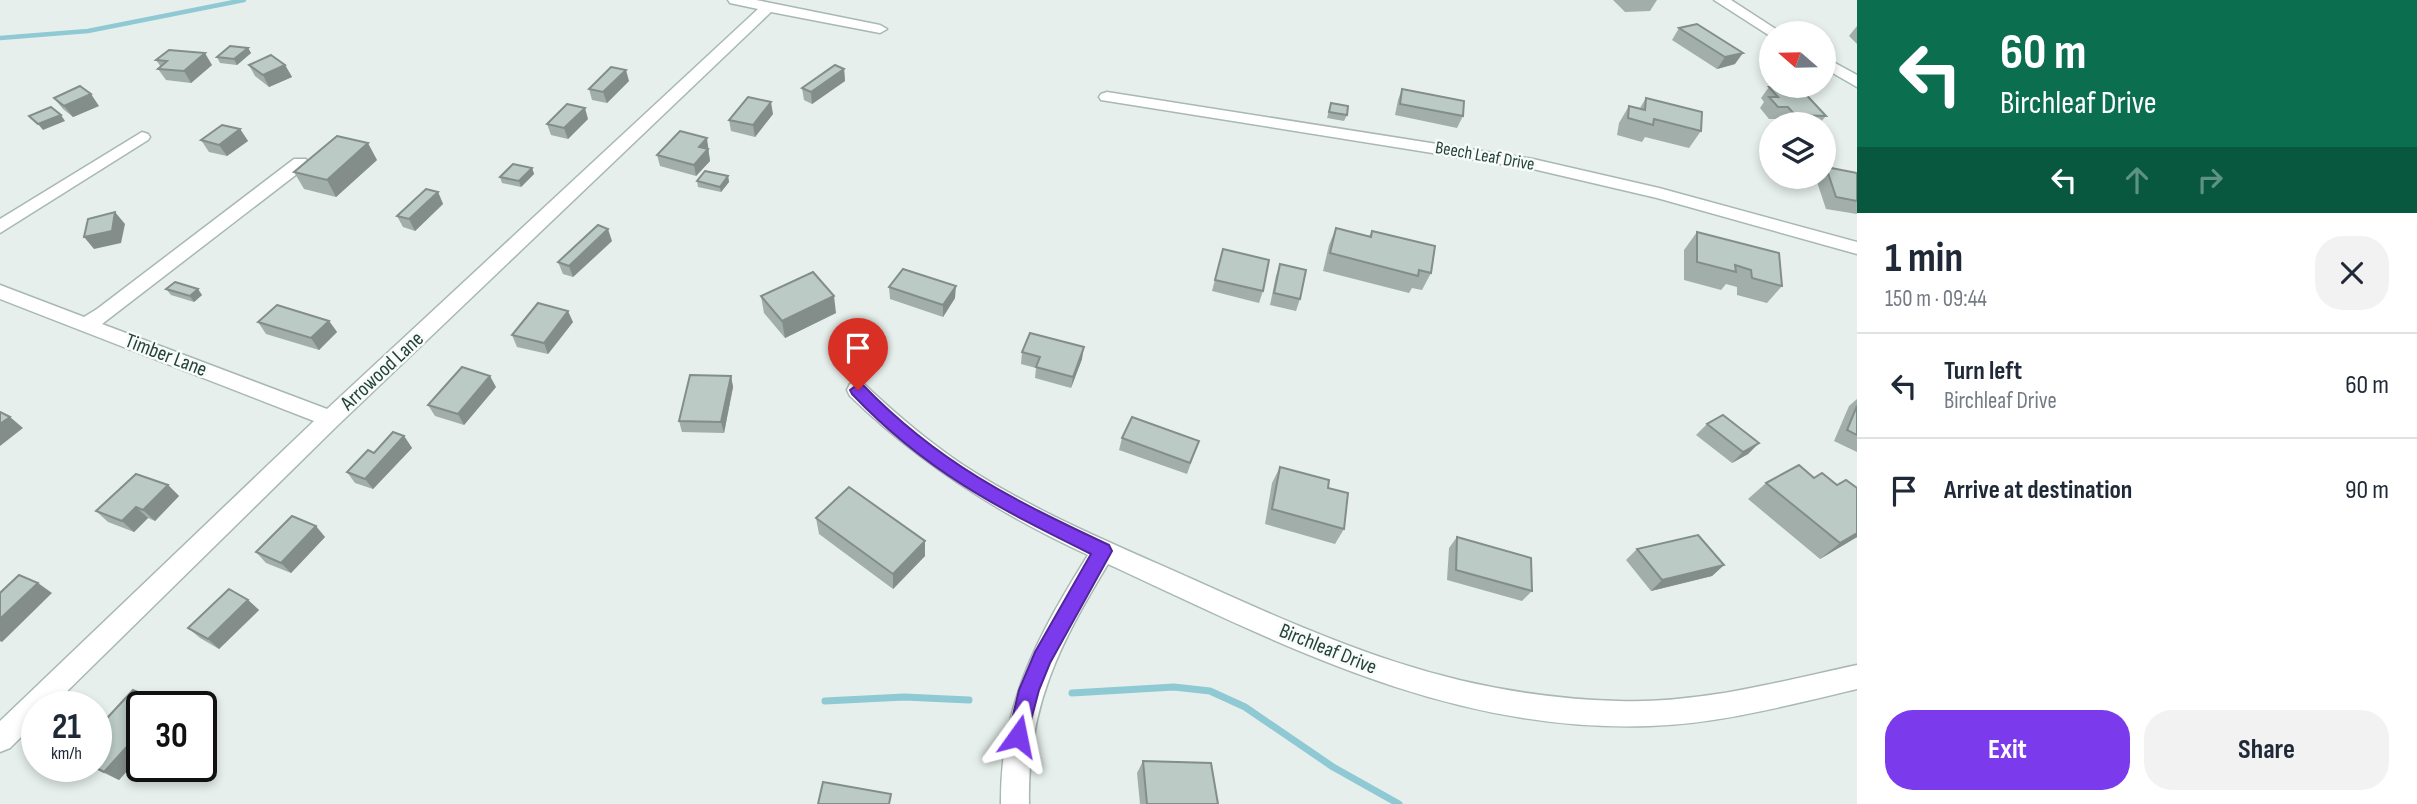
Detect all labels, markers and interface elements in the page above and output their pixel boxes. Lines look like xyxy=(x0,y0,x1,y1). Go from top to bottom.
north arrow xyxy=(1759,21,1836,98)
map controls xyxy=(1759,21,1836,189)
text: 60 m xyxy=(2000,24,2087,83)
icon: left xyxy=(1885,28,1976,119)
text: Birchleaf Drive xyxy=(2000,84,2157,123)
button: layers xyxy=(1759,112,1836,189)
street label: Beech Leaf Drive xyxy=(1434,137,1536,175)
icon: left xyxy=(2045,161,2083,199)
icon: ahead xyxy=(2118,161,2156,199)
icon: right xyxy=(2191,161,2229,199)
text: 1 min xyxy=(1885,233,1963,284)
button: close xyxy=(2315,236,2389,310)
text: 150 m · 09:44 xyxy=(1885,285,1987,313)
pin xyxy=(828,318,888,390)
street label: Arrowood Lane xyxy=(335,326,429,416)
street label: Timber Lane xyxy=(122,328,210,382)
icon: arrive xyxy=(839,329,877,367)
text: Turn left xyxy=(1944,356,2022,387)
icon: left xyxy=(1885,367,1923,405)
text: 60 m xyxy=(2345,370,2389,401)
text: Birchleaf Drive xyxy=(1944,387,2057,415)
icon: arrive xyxy=(1885,472,1923,510)
text: Arrive at destination xyxy=(1944,475,2132,506)
text: 90 m xyxy=(2345,475,2389,506)
street label: Birchleaf Drive xyxy=(1276,618,1380,680)
speed limit sign: 30 xyxy=(126,691,217,782)
position arrow xyxy=(981,699,1055,773)
text: 21 xyxy=(52,706,81,749)
button: Exit xyxy=(1885,710,2130,790)
button: Share xyxy=(2144,710,2389,790)
text: km/h xyxy=(51,743,82,764)

